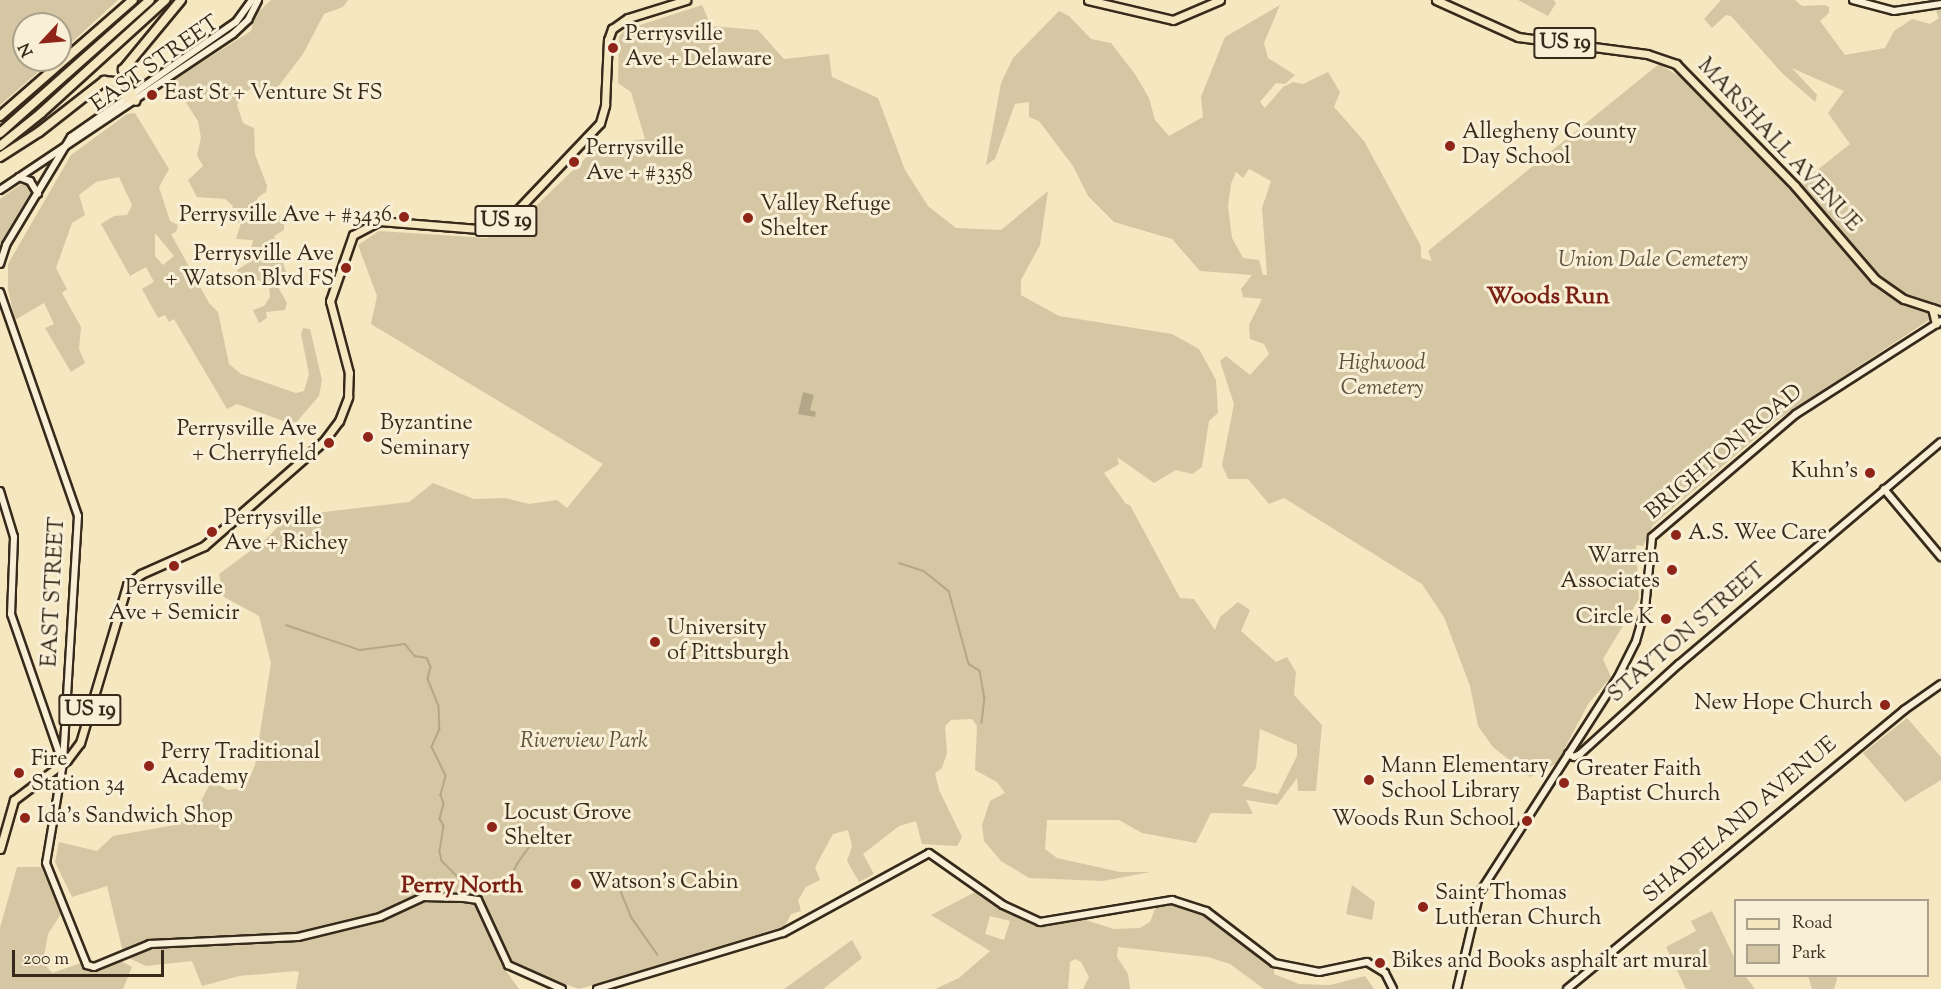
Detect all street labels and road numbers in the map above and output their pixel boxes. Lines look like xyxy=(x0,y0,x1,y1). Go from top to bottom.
street label: EAST STREET xyxy=(87,11,225,119)
road number: US 19 xyxy=(1532,25,1598,61)
street label: MARSHALL AVENUE xyxy=(1691,54,1865,238)
road number: US 19 xyxy=(473,203,539,239)
street label: BRIGHTON ROAD xyxy=(1641,380,1809,526)
street label: EAST STREET xyxy=(38,516,72,668)
street label: STAYTON STREET xyxy=(1604,559,1772,709)
road number: US 19 xyxy=(57,692,123,728)
street label: SHADELAND AVENUE xyxy=(1639,732,1843,910)

